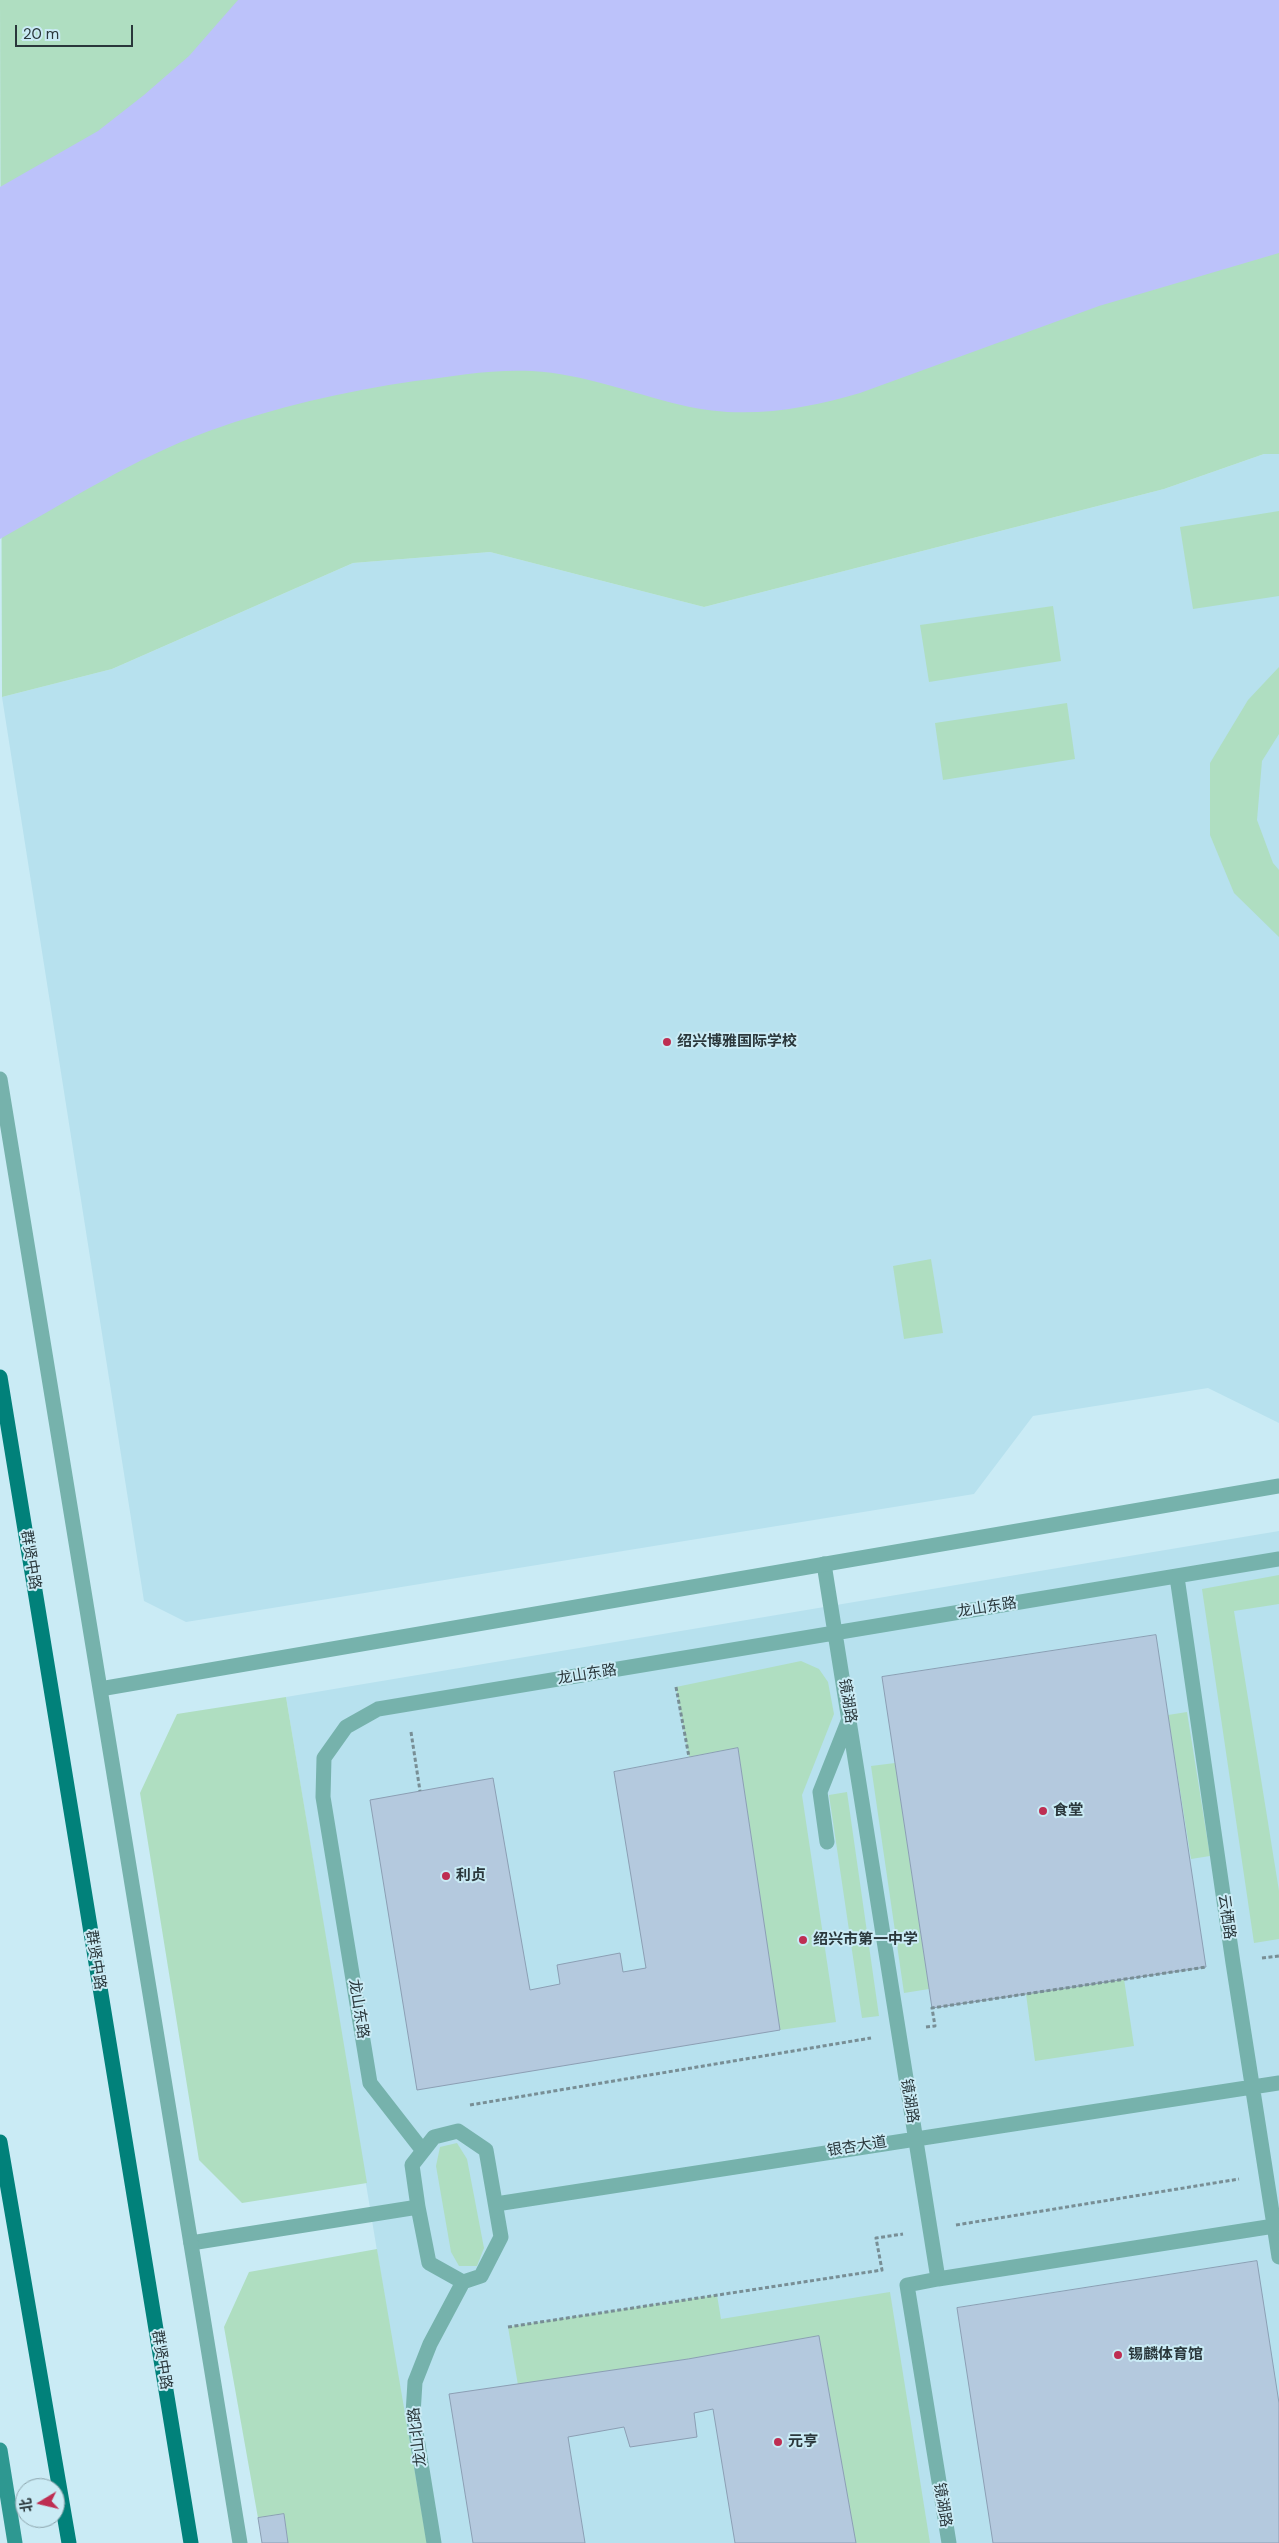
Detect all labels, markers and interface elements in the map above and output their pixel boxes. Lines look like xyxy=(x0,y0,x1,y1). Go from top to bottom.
scale bar xyxy=(18,15,135,47)
text: 20 m xyxy=(23,24,59,44)
place label: 绍兴博雅国际学校 xyxy=(677,1033,797,1051)
marker: 绍兴博雅国际学校 xyxy=(661,1036,673,1048)
street label: 群贤中路 xyxy=(16,1529,44,1591)
street label: 龙山东路 xyxy=(956,1594,1018,1622)
street label: 龙山东路 xyxy=(556,1661,618,1689)
street label: 镜湖路 xyxy=(835,1677,859,1725)
place label: 食堂 xyxy=(1053,1802,1083,1820)
marker: 食堂 xyxy=(1037,1805,1049,1817)
place label: 利贞 xyxy=(456,1867,486,1885)
marker: 利贞 xyxy=(440,1870,452,1882)
street label: 云栖路 xyxy=(1214,1893,1238,1941)
street label: 群贤中路 xyxy=(81,1929,109,1991)
place label: 绍兴市第一中学 xyxy=(813,1931,918,1949)
marker: 绍兴市第一中学 xyxy=(797,1934,809,1946)
street label: 龙山东路 xyxy=(344,1978,372,2040)
street label: 镜湖路 xyxy=(897,2077,921,2125)
street label: 银杏大道 xyxy=(826,2133,888,2161)
street label: 群贤中路 xyxy=(147,2329,175,2391)
place label: 锡麟体育馆 xyxy=(1128,2346,1203,2364)
marker: 锡麟体育馆 xyxy=(1112,2349,1124,2361)
street label: 龙山北路 xyxy=(405,2406,431,2468)
place label: 元亨 xyxy=(788,2433,818,2451)
marker: 元亨 xyxy=(772,2436,784,2448)
north arrow xyxy=(15,2478,65,2528)
street label: 镜湖路 xyxy=(930,2481,954,2529)
text: 北 xyxy=(16,2497,36,2514)

